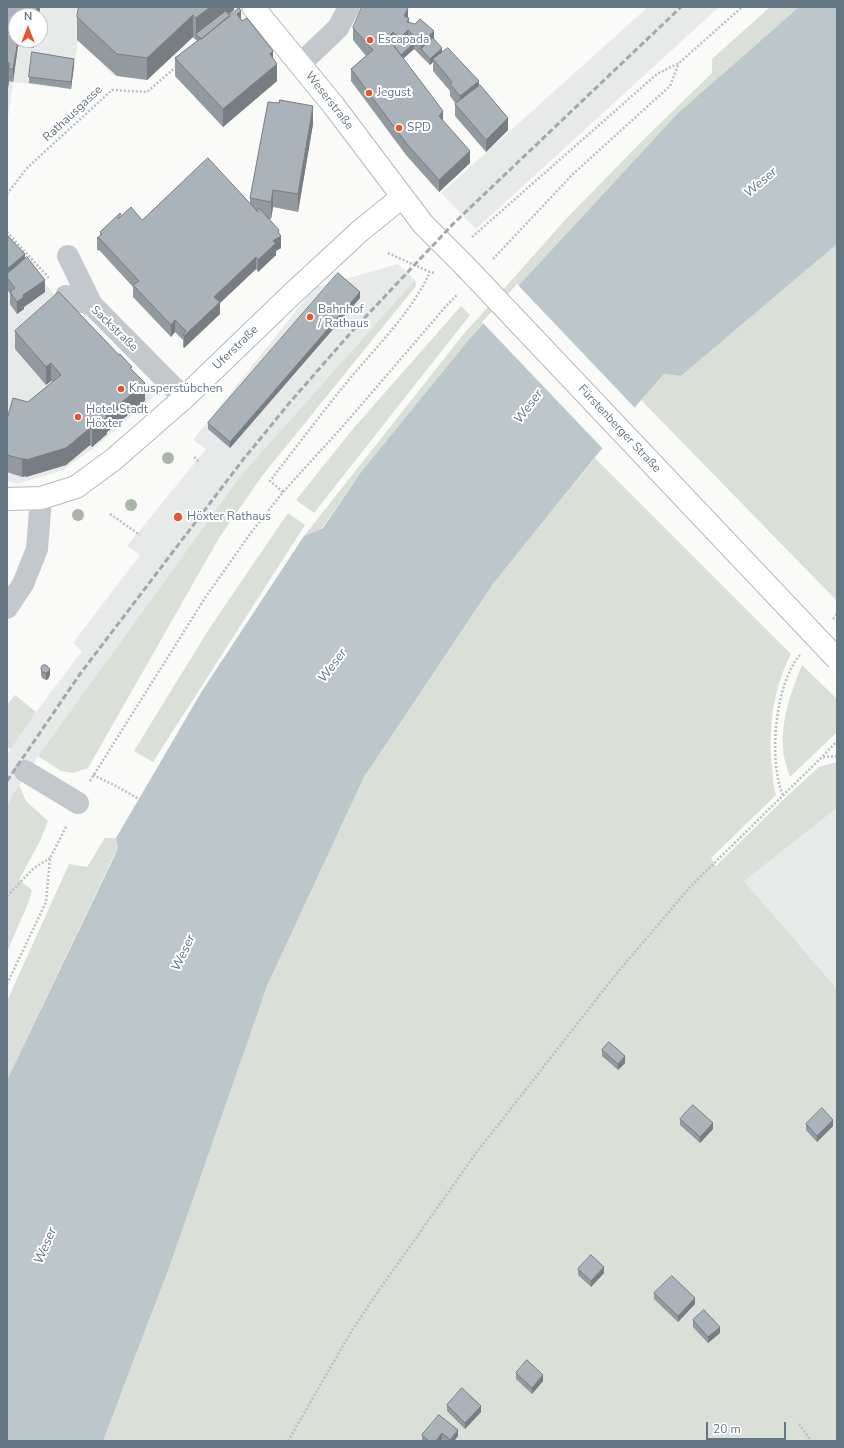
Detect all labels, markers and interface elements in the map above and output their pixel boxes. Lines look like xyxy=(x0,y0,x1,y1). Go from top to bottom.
north arrow xyxy=(8,8,48,48)
text: N xyxy=(24,9,32,24)
place label: Escapada xyxy=(378,33,429,47)
marker: Escapada xyxy=(365,35,375,45)
street label: Weserstraße xyxy=(302,69,356,133)
street label: Rathausgasse xyxy=(40,83,106,145)
place label: Jegust xyxy=(377,86,411,100)
marker: Jegust xyxy=(364,88,374,98)
place label: SPD xyxy=(407,121,431,135)
marker: SPD xyxy=(394,123,404,133)
water label: Weser xyxy=(741,165,781,201)
street label: Sackstraße xyxy=(88,303,140,355)
place label: Bahnhof / Rathaus xyxy=(318,303,369,331)
marker: Bahnhof / Rathaus xyxy=(305,312,315,322)
street label: Uferstraße xyxy=(210,323,262,373)
place label: Knusperstübchen xyxy=(129,382,223,396)
street label: Fürstenberger Straße xyxy=(575,382,663,476)
marker: Knusperstübchen xyxy=(116,384,126,394)
water label: Weser xyxy=(511,387,547,427)
place label: Hotel Stadt Höxter xyxy=(86,403,148,431)
marker: Hotel Stadt Höxter xyxy=(73,412,83,422)
place label: Höxter Rathaus xyxy=(187,510,271,524)
marker: Höxter Rathaus xyxy=(172,511,184,523)
water label: Weser xyxy=(315,646,351,686)
water label: Weser xyxy=(169,932,199,974)
water label: Weser xyxy=(31,1225,61,1267)
scale bar xyxy=(708,1414,788,1440)
text: 20 m xyxy=(713,1421,741,1437)

